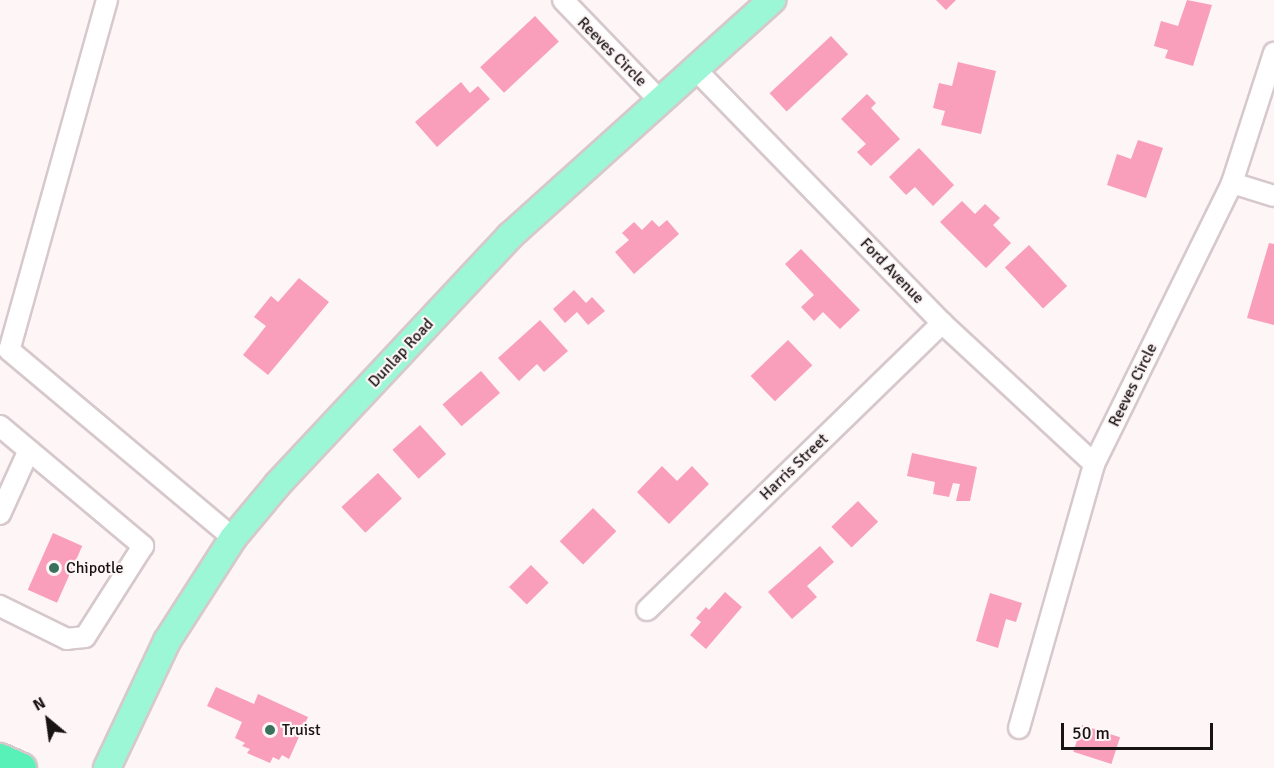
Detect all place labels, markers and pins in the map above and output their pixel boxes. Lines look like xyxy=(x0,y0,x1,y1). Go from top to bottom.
place label: Chipotle xyxy=(66,558,124,578)
marker: Chipotle xyxy=(47,561,61,575)
place label: Truist xyxy=(282,720,321,740)
marker: Truist xyxy=(263,723,277,737)

